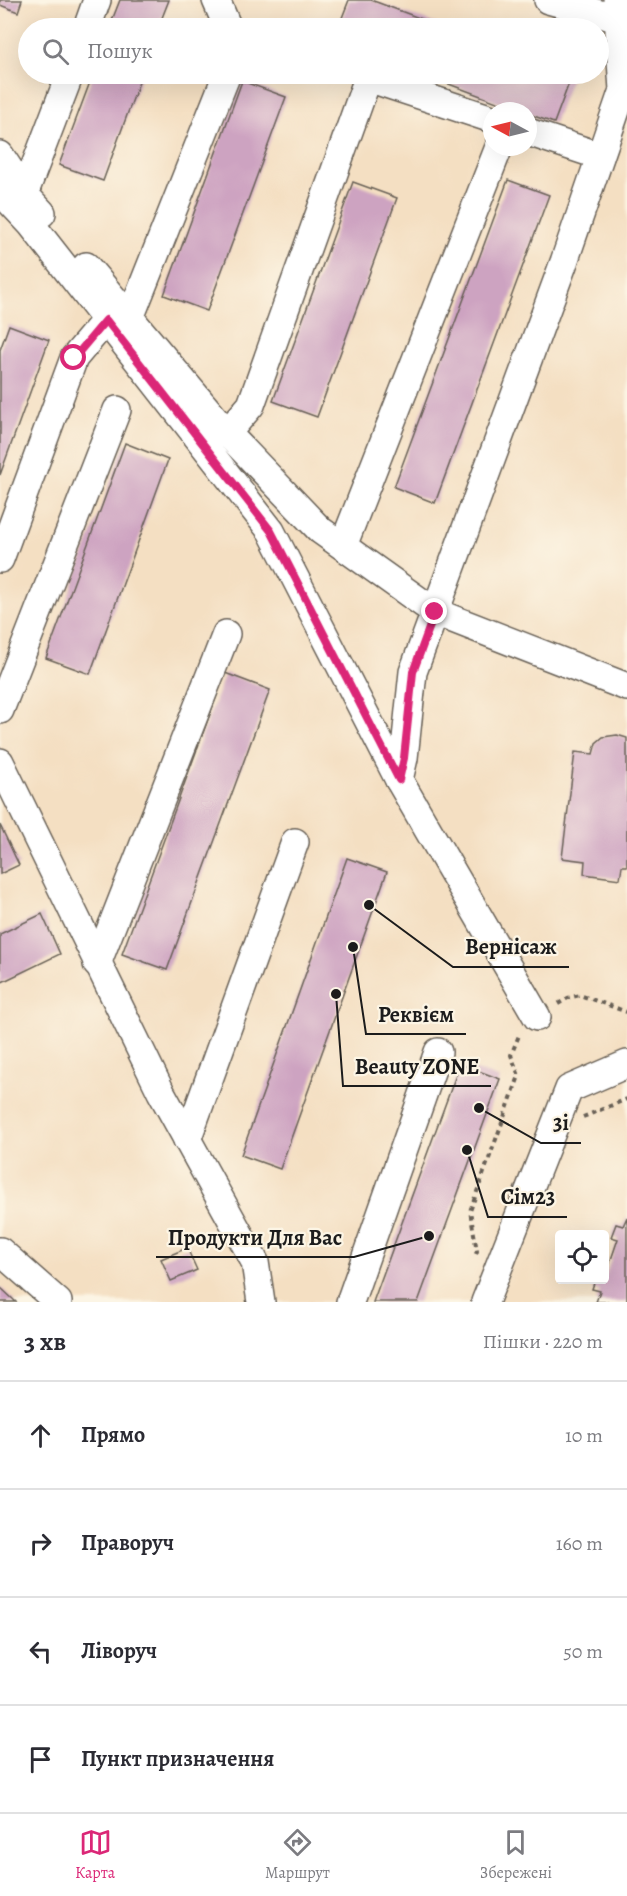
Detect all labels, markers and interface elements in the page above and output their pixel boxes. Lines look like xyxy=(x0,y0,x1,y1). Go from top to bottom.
search box xyxy=(18,18,609,84)
icon: search xyxy=(39,35,72,68)
text: Пошук xyxy=(87,36,153,66)
north arrow xyxy=(483,102,537,156)
route start xyxy=(60,344,86,370)
route end xyxy=(421,598,447,624)
callout: Вернісаж xyxy=(453,927,569,967)
text: Вернісаж xyxy=(465,932,557,962)
callout: Реквієм xyxy=(366,994,466,1034)
text: Реквієм xyxy=(378,1000,454,1030)
callout: Beauty ZONE xyxy=(343,1046,491,1086)
text: Beauty ZONE xyxy=(355,1052,479,1082)
callout: 3i xyxy=(541,1103,581,1143)
text: 3i xyxy=(553,1108,569,1138)
callout: Сім23 xyxy=(488,1177,567,1217)
text: Сім23 xyxy=(501,1182,555,1212)
callout: Продукти Для Вас xyxy=(156,1217,354,1257)
text: Продукти Для Вас xyxy=(168,1223,342,1253)
map controls xyxy=(555,1230,609,1284)
button: locate xyxy=(555,1230,609,1284)
text: 3 хв xyxy=(24,1324,66,1359)
text: Пішки · 220 m xyxy=(483,1328,603,1355)
icon: ahead xyxy=(24,1419,57,1452)
text: Прямо xyxy=(81,1420,145,1450)
text: 10 m xyxy=(565,1422,603,1449)
icon: right xyxy=(24,1527,57,1560)
text: Праворуч xyxy=(81,1528,174,1558)
text: 160 m xyxy=(556,1530,603,1557)
icon: left xyxy=(24,1635,57,1668)
text: Ліворуч xyxy=(81,1636,157,1666)
text: 50 m xyxy=(563,1638,603,1665)
icon: arrive xyxy=(24,1743,57,1776)
text: Пункт призначення xyxy=(81,1744,274,1774)
tab: Карта xyxy=(75,1826,115,1884)
tab: Маршрут xyxy=(265,1826,330,1884)
tab: Збережені xyxy=(480,1826,552,1884)

